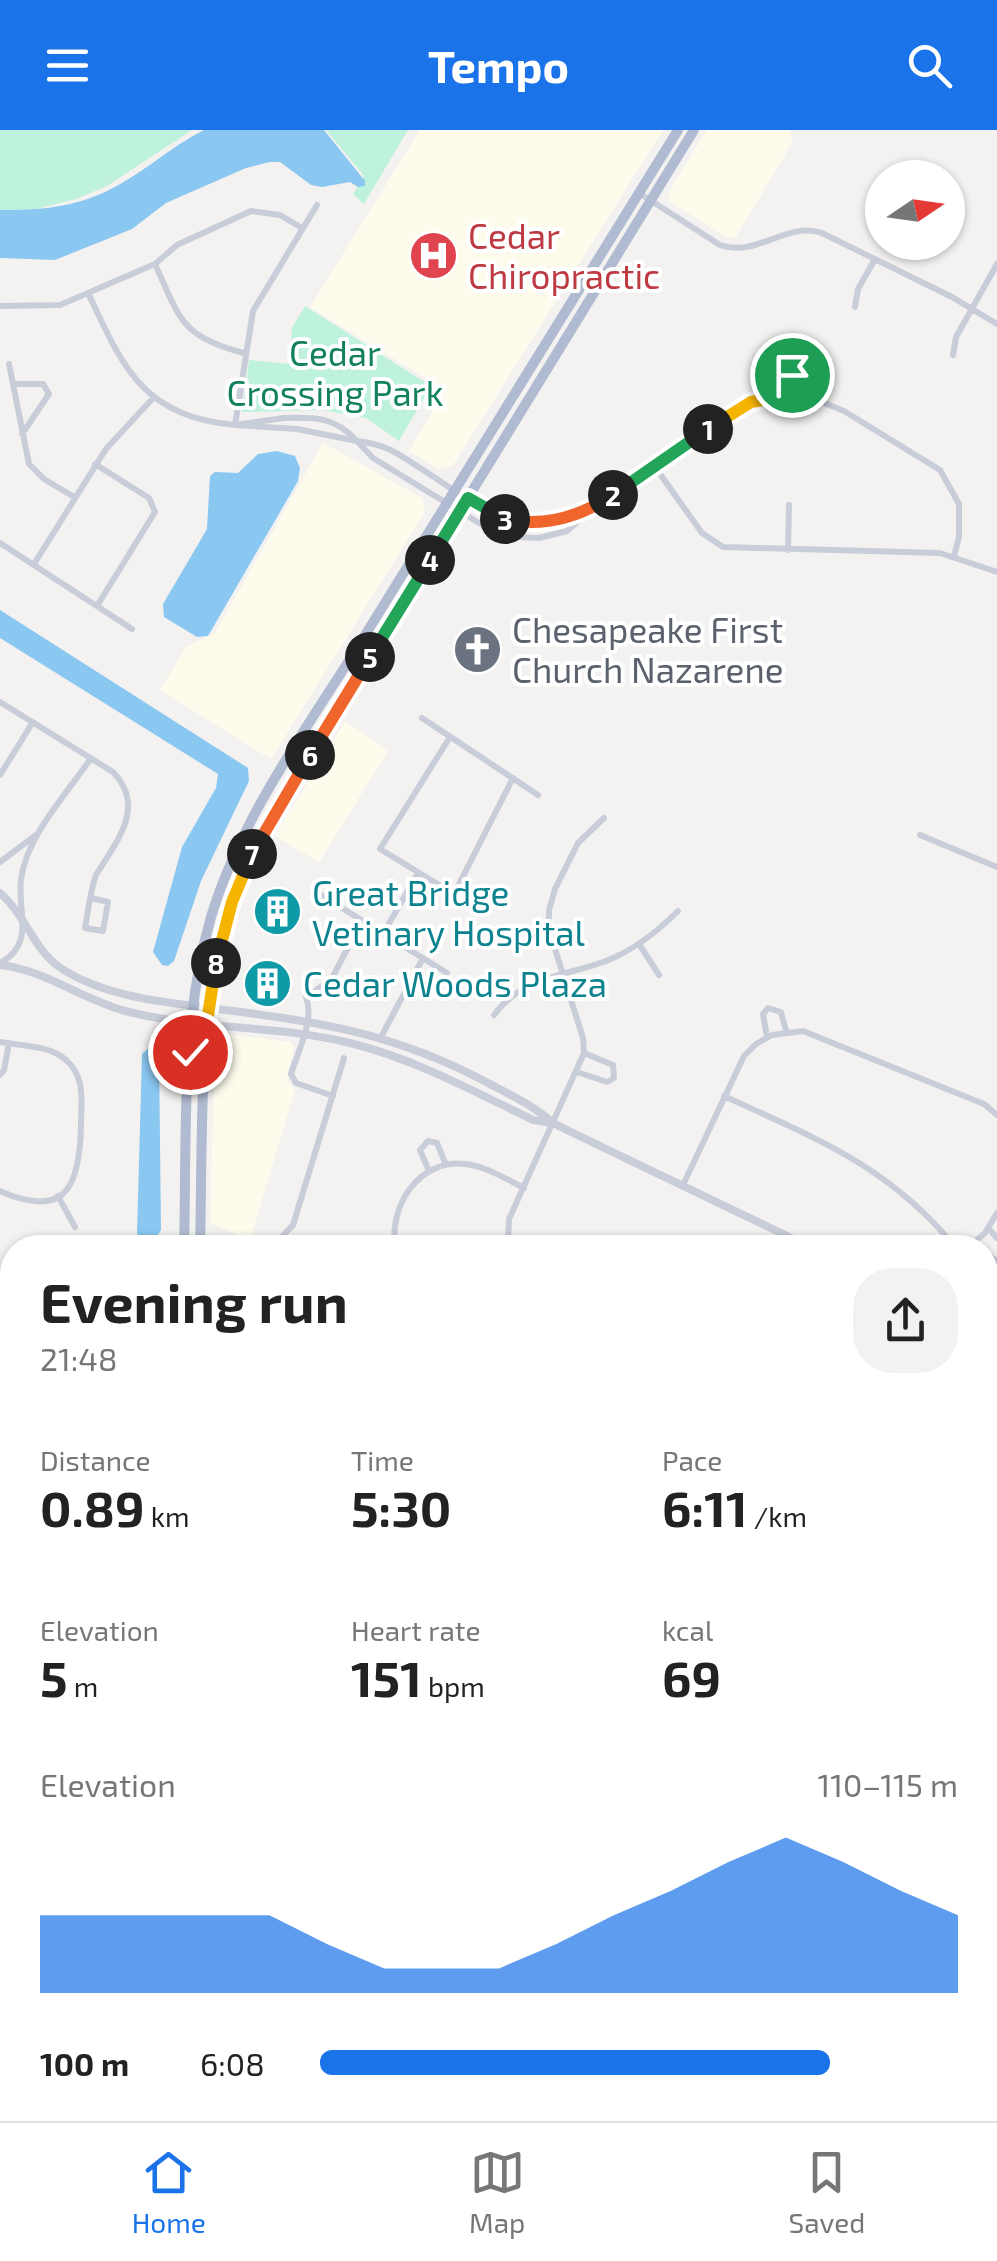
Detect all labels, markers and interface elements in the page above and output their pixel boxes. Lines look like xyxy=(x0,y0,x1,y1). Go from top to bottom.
icon: menu xyxy=(40,38,95,93)
text: Tempo xyxy=(428,38,569,92)
icon: search xyxy=(902,38,957,93)
north arrow xyxy=(865,160,965,260)
map controls xyxy=(865,160,965,260)
place label: Cedar Chiropractic xyxy=(468,214,660,296)
hospital icon: Cedar Chiropractic xyxy=(407,229,459,281)
park label: Cedar Crossing Park xyxy=(227,331,444,413)
pin xyxy=(750,333,835,418)
icon: arrive xyxy=(765,348,820,403)
pin: 1 xyxy=(683,404,733,454)
text: 1 xyxy=(702,412,714,446)
pin: 2 xyxy=(588,470,638,520)
text: 2 xyxy=(605,478,621,512)
pin: 3 xyxy=(480,494,530,544)
text: 3 xyxy=(497,502,513,536)
pin: 4 xyxy=(405,535,455,585)
text: 4 xyxy=(421,543,439,577)
place label: Chesapeake First Church Nazarene xyxy=(512,608,784,690)
church icon: Chesapeake First Church Nazarene xyxy=(451,623,503,675)
pin: 5 xyxy=(345,632,395,682)
text: 5 xyxy=(362,640,378,674)
pin: 6 xyxy=(285,730,335,780)
text: 6 xyxy=(302,738,318,772)
pin: 7 xyxy=(227,829,277,879)
text: 7 xyxy=(245,837,259,871)
place label: Great Bridge Vetinary Hospital xyxy=(312,871,586,953)
building icon: Great Bridge Vetinary Hospital xyxy=(251,886,303,938)
pin: 8 xyxy=(191,938,241,988)
text: 8 xyxy=(207,946,225,980)
building icon: Cedar Woods Plaza xyxy=(242,957,294,1009)
place label: Cedar Woods Plaza xyxy=(303,962,607,1004)
pin xyxy=(148,1010,233,1095)
icon: check xyxy=(163,1025,218,1080)
text: Evening run xyxy=(40,1268,348,1334)
button: share xyxy=(853,1268,958,1373)
text: 21:48 xyxy=(40,1339,117,1377)
text: Distance xyxy=(40,1443,151,1477)
text: Time xyxy=(351,1443,414,1477)
text: Pace xyxy=(662,1443,722,1477)
text: 0.89 xyxy=(40,1477,144,1537)
text: 5:30 xyxy=(351,1477,451,1537)
text: 6:11 xyxy=(662,1477,748,1537)
text: km xyxy=(144,1499,189,1533)
text: /km xyxy=(748,1499,807,1533)
text: Elevation xyxy=(40,1613,159,1647)
text: Heart rate xyxy=(351,1613,481,1647)
text: kcal xyxy=(662,1613,713,1647)
text: 5 xyxy=(40,1647,68,1707)
text: 151 xyxy=(351,1647,422,1707)
text: 69 xyxy=(662,1647,721,1707)
text: m xyxy=(68,1669,98,1703)
text: bpm xyxy=(422,1669,485,1703)
text: Elevation xyxy=(40,1765,176,1803)
text: 110–115 m xyxy=(818,1765,958,1803)
text: 100 m xyxy=(40,2044,129,2082)
text: 6:08 xyxy=(200,2044,265,2082)
tab: Home xyxy=(132,2145,206,2239)
tab: Map xyxy=(469,2145,525,2239)
tab: Saved xyxy=(789,2145,865,2239)

